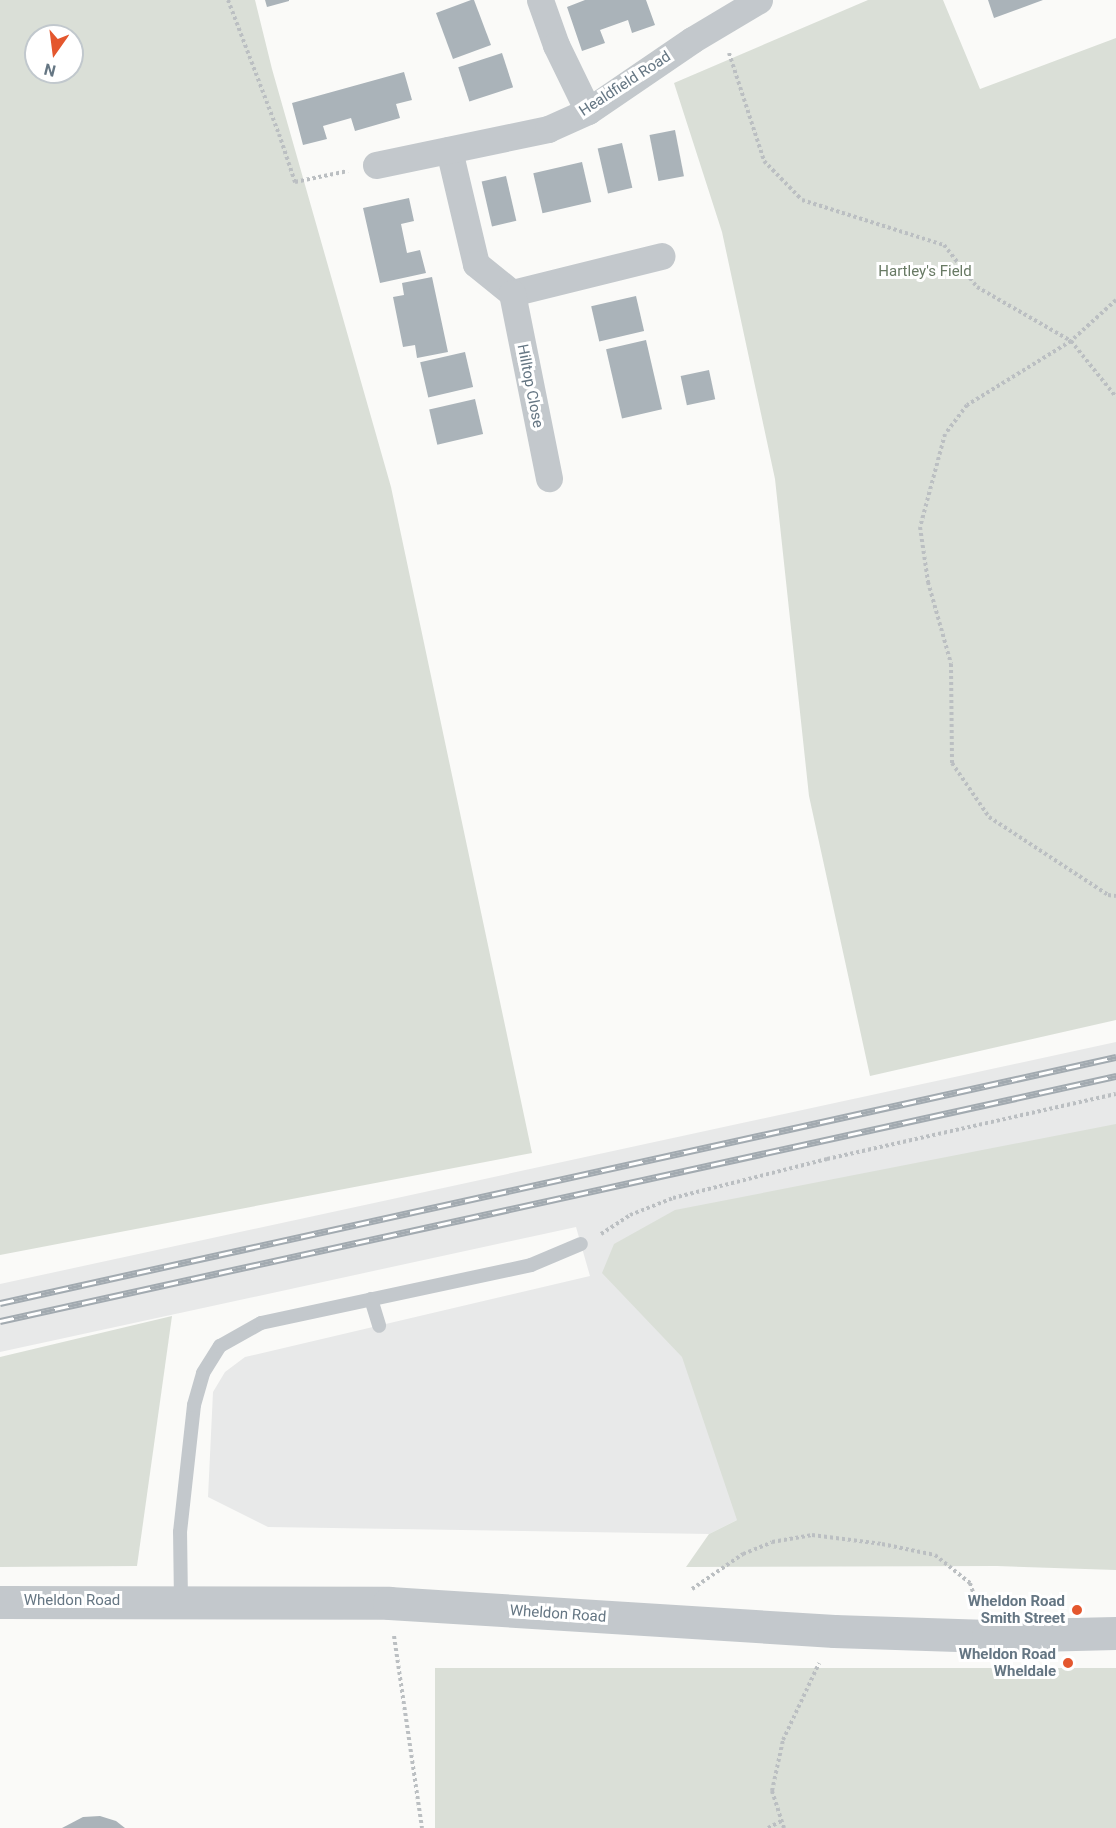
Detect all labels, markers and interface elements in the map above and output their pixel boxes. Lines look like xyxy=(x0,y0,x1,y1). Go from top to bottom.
north arrow xyxy=(24,24,84,84)
street label: Healdfield Road xyxy=(576,48,674,120)
text: N xyxy=(42,59,58,81)
park label: Hartley's Field xyxy=(878,263,972,281)
street label: Hilltop Close xyxy=(513,343,547,429)
street label: Wheldon Road xyxy=(24,1592,120,1610)
place label: Wheldon Road Smith Street xyxy=(968,1592,1065,1627)
street label: Wheldon Road xyxy=(509,1602,607,1626)
marker: Wheldon Road Smith Street xyxy=(1070,1603,1084,1617)
place label: Wheldon Road Wheldale xyxy=(959,1645,1056,1680)
marker: Wheldon Road Wheldale xyxy=(1061,1656,1075,1670)

